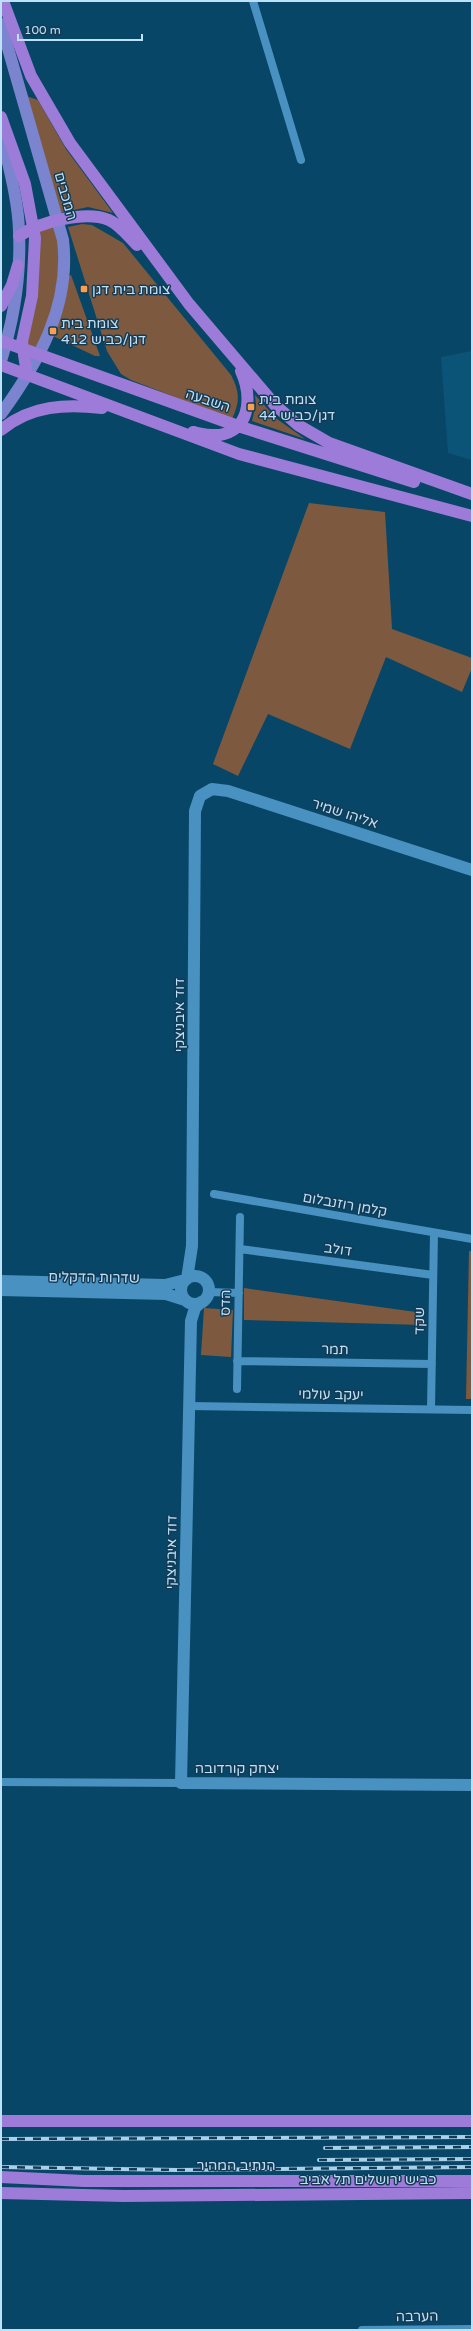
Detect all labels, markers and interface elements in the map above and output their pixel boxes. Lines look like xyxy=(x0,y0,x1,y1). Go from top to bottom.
scale bar xyxy=(18,16,142,42)
text: 100 m xyxy=(24,23,61,37)
street label: המכבים xyxy=(51,170,80,222)
place label: צומת בית דגן xyxy=(92,281,171,298)
marker: צומת בית דגן xyxy=(79,284,89,294)
place label: צומת בית דגן/כביש 412 xyxy=(61,315,146,348)
marker: צומת בית דגן/כביש 412 xyxy=(48,326,58,336)
street label: השבעה xyxy=(183,385,233,416)
place label: צומת בית דגן/כביש 44 xyxy=(259,391,335,424)
marker: צומת בית דגן/כביש 44 xyxy=(246,402,256,412)
street label: אליהו שמיר xyxy=(309,795,380,832)
street label: דוד איבניצקי xyxy=(171,978,188,1052)
street label: קלמן רוזנבלום xyxy=(301,1189,389,1220)
street label: דולב xyxy=(323,1239,353,1260)
street label: שדרות הדקלים xyxy=(48,1268,140,1287)
street label: הדס xyxy=(217,1290,234,1316)
street label: שקד xyxy=(411,1307,428,1335)
street label: תמר xyxy=(321,1341,349,1358)
street label: יעקב עולמי xyxy=(298,1385,364,1404)
street label: דוד איבניצקי xyxy=(162,1515,181,1589)
street label: יצחק קורדובה xyxy=(195,1760,279,1777)
street label: הנתיב המהיר xyxy=(197,2157,275,2174)
street label: כביש ירושלים תל אביב xyxy=(300,2171,436,2188)
street label: הערבה xyxy=(396,2308,438,2325)

